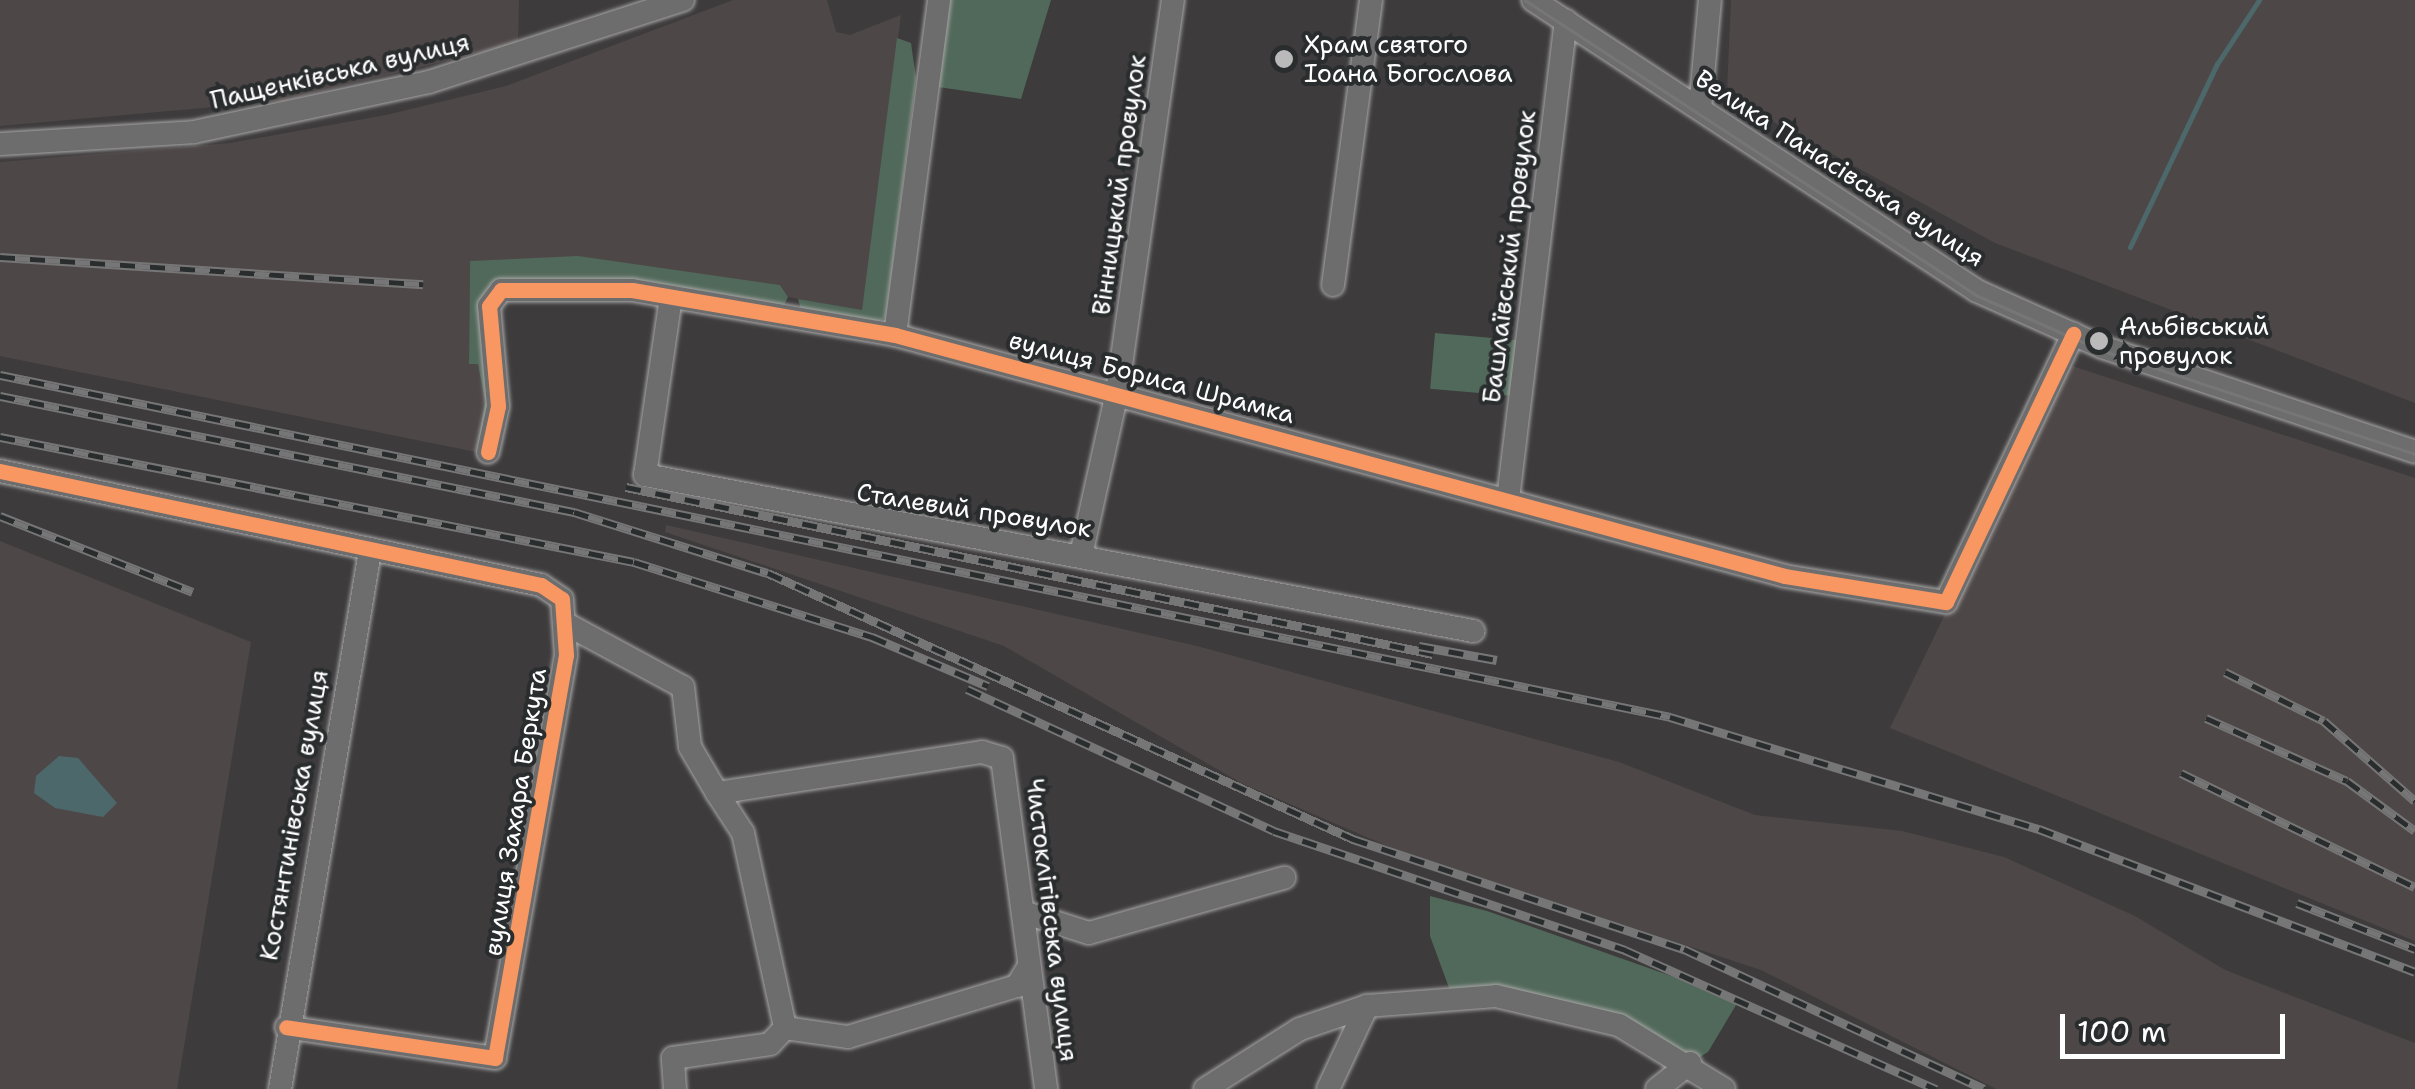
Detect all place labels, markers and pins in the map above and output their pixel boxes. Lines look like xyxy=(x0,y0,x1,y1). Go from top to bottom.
place label: Храм святого Іоана Богослова xyxy=(1304,30,1512,89)
marker: Храм святого Іоана Богослова xyxy=(1273,48,1295,70)
place label: Альбівський провулок xyxy=(2119,312,2269,371)
marker: Альбівський провулок xyxy=(2088,330,2110,352)

